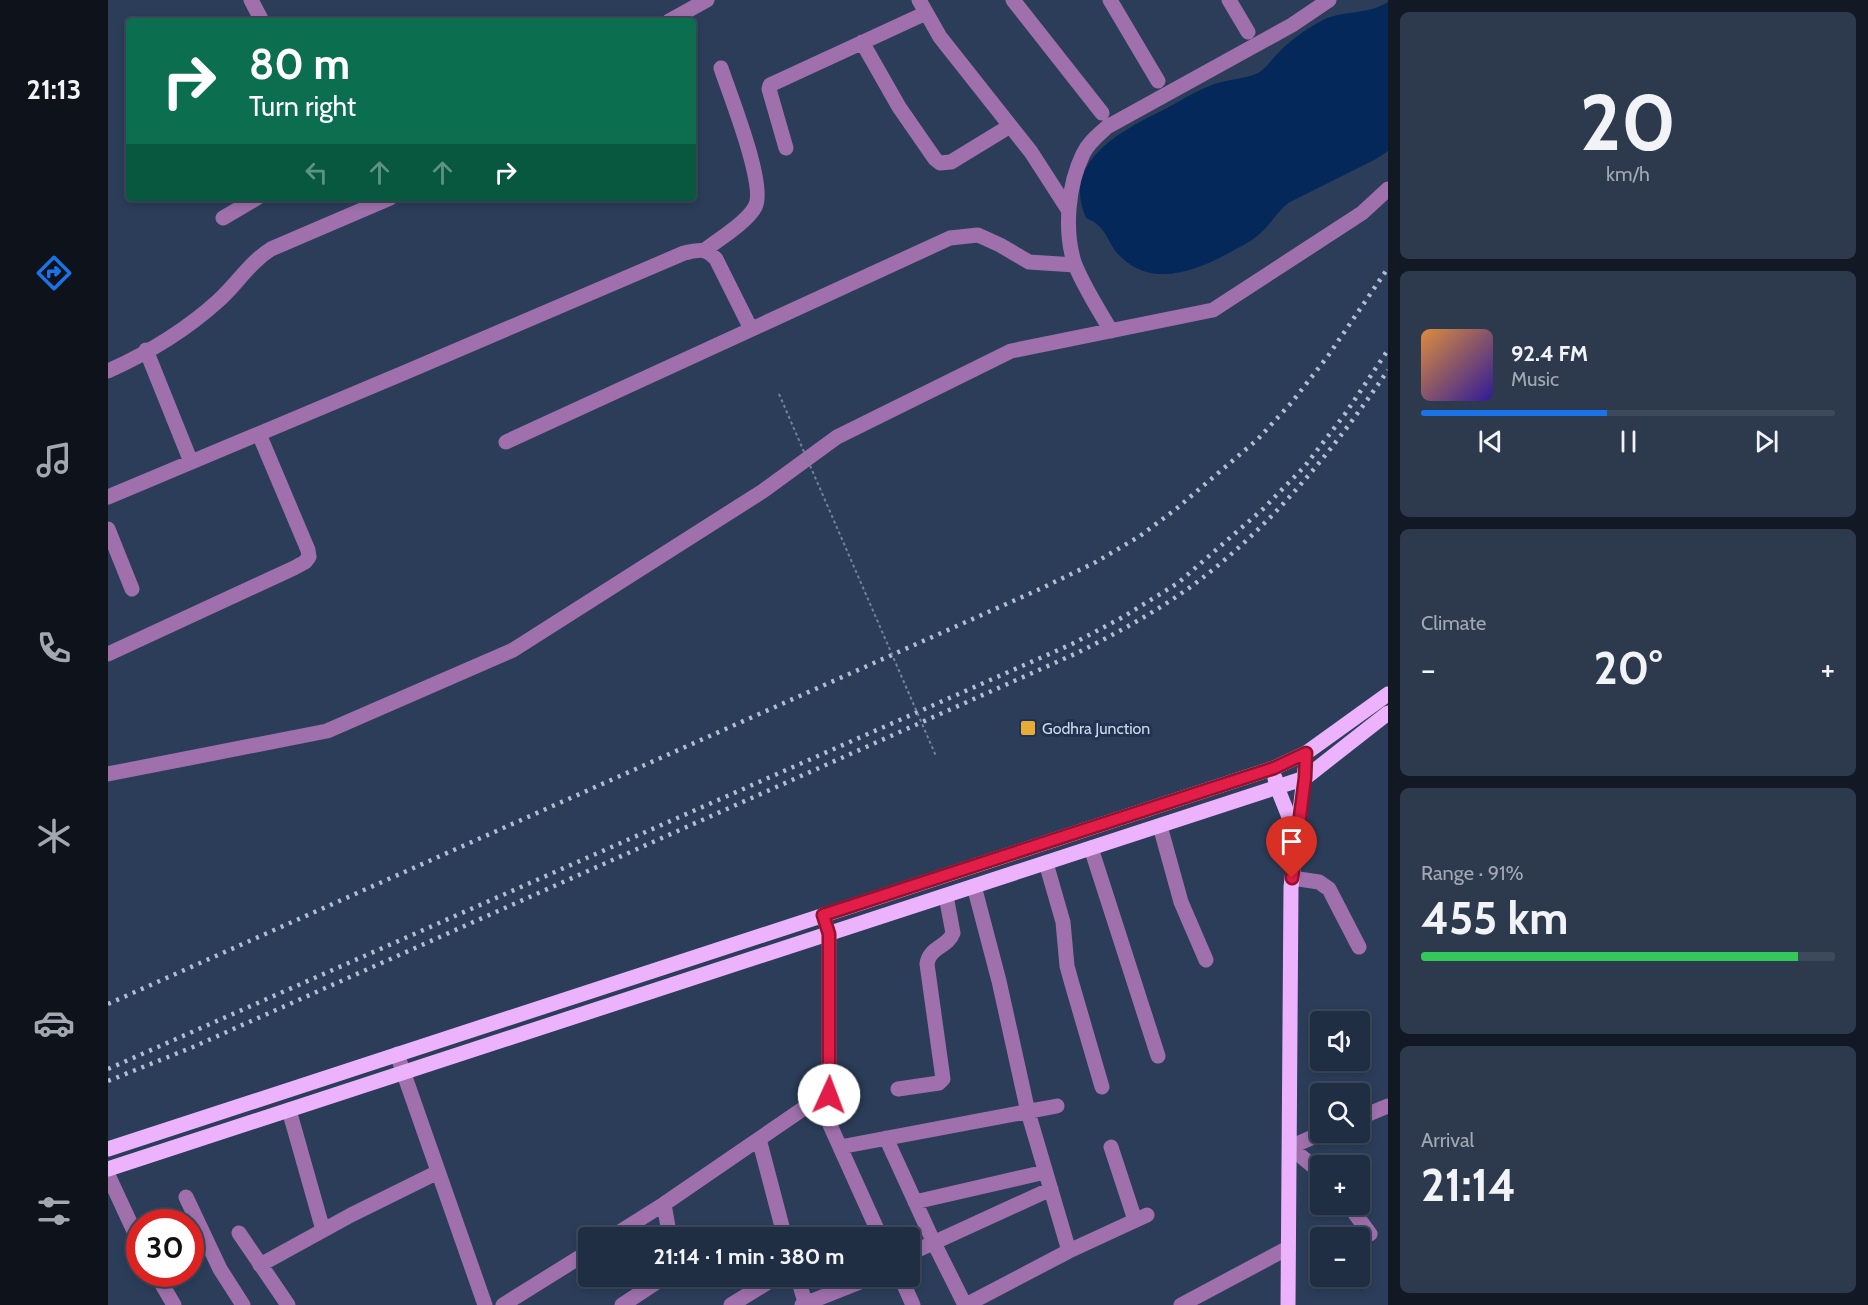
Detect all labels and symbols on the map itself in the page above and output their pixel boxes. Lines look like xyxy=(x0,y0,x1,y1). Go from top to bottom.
marker: Godhra Junction xyxy=(1019,719,1037,737)
place label: Godhra Junction xyxy=(1042,719,1150,738)
pin xyxy=(1266,816,1317,878)
position arrow xyxy=(797,1063,861,1127)
speed limit sign: 30 xyxy=(126,1209,204,1287)

